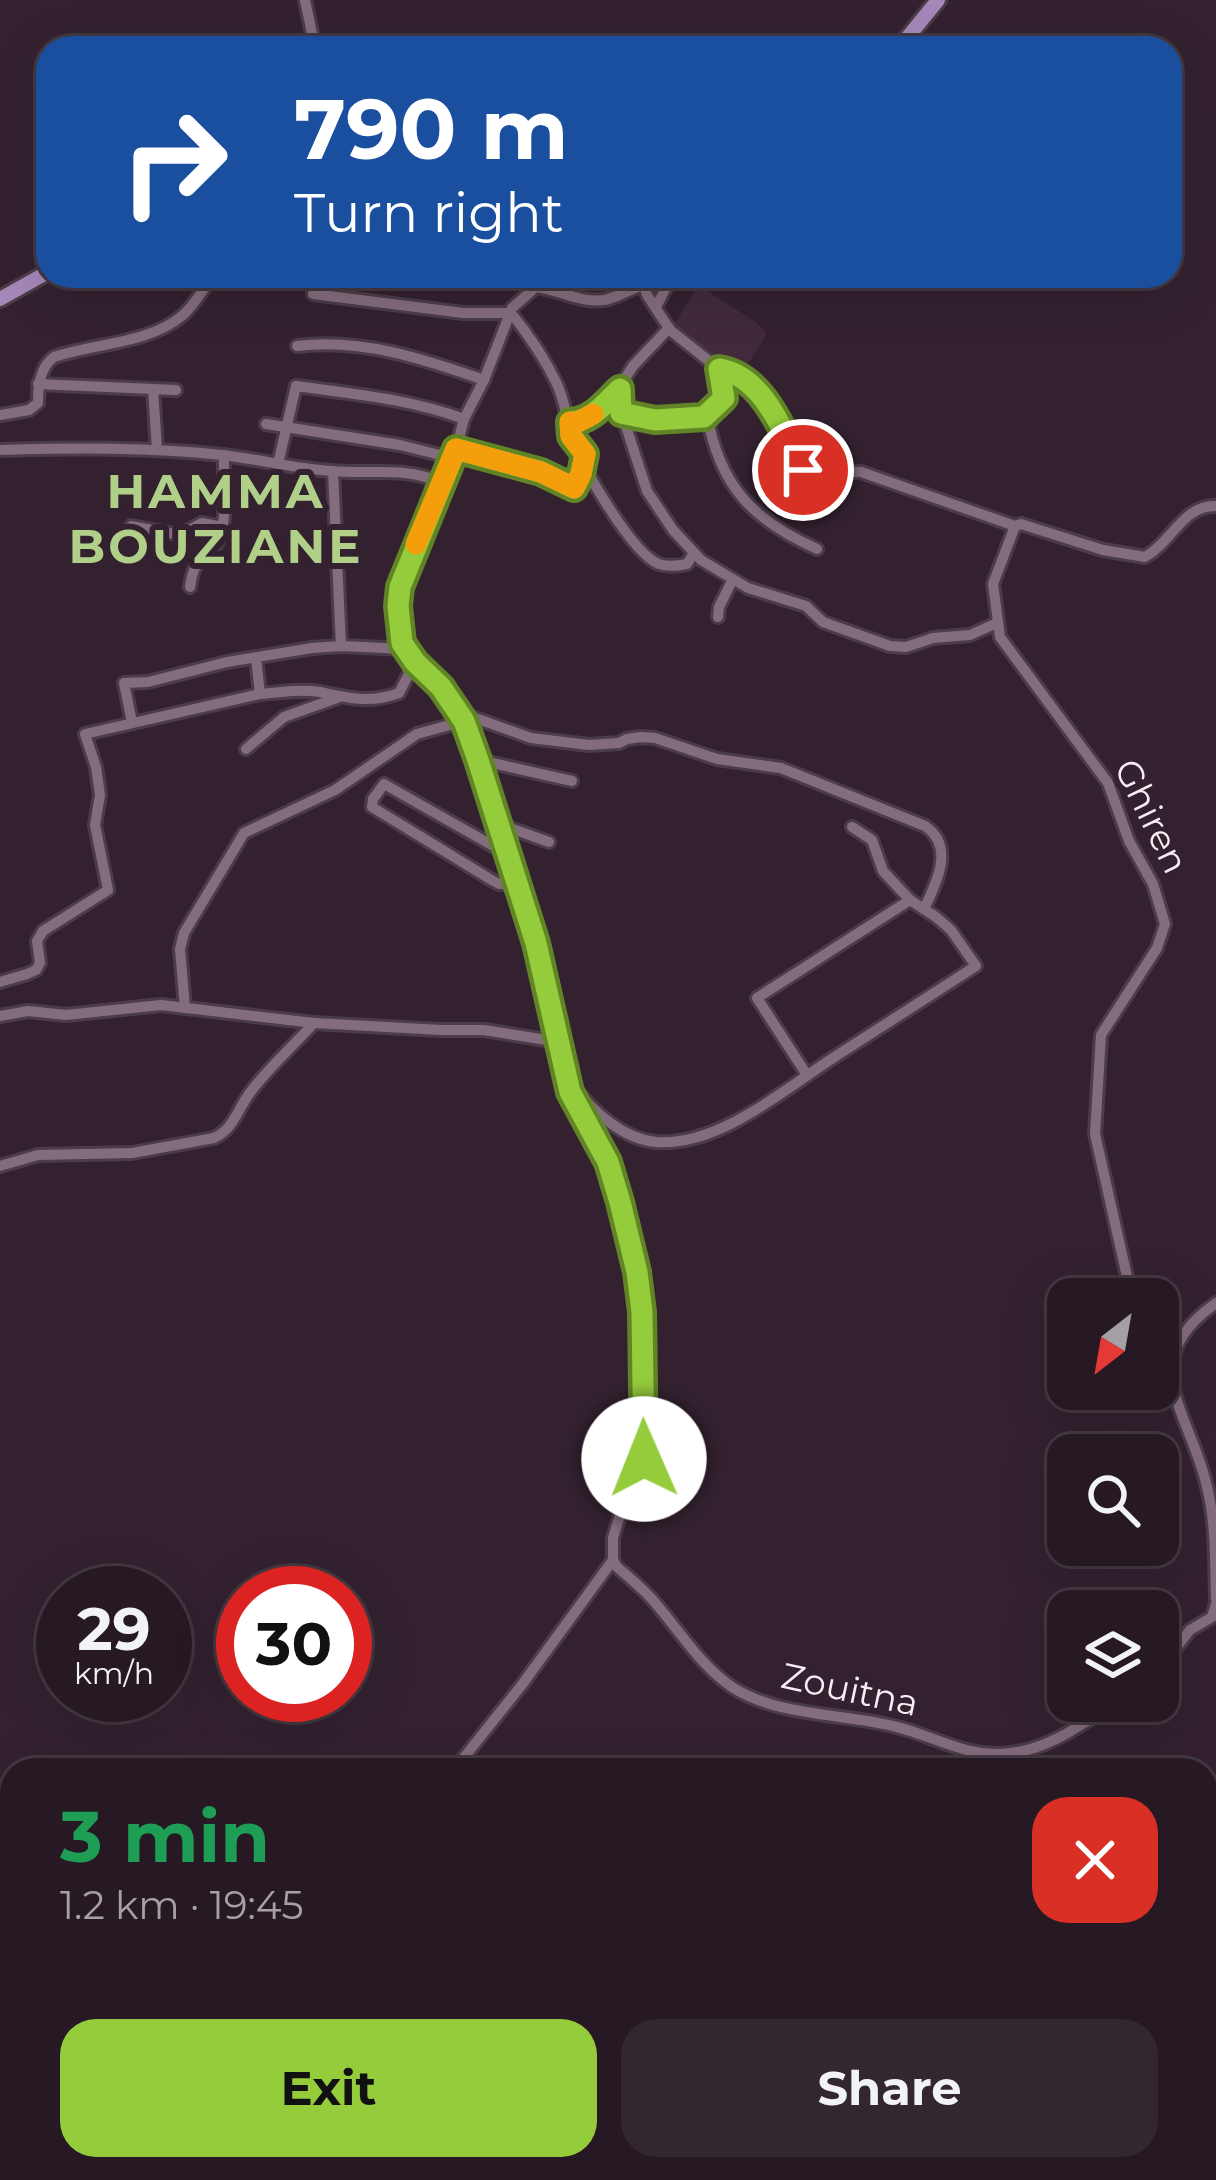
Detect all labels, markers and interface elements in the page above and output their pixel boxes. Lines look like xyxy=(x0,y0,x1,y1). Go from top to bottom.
text: 790 m xyxy=(294,78,569,180)
icon: right xyxy=(96,84,252,240)
text: Turn right xyxy=(294,180,564,246)
pin xyxy=(752,419,854,521)
icon: arrive xyxy=(770,437,836,503)
district label: HAMMA BOUZIANE xyxy=(69,462,363,575)
street label: Ghiren xyxy=(1106,752,1198,880)
north arrow xyxy=(1047,1278,1179,1410)
map controls xyxy=(1047,1278,1179,1722)
position arrow xyxy=(581,1396,707,1522)
button: search xyxy=(1047,1434,1179,1566)
speed limit sign: 30 xyxy=(216,1566,372,1722)
button: layers xyxy=(1047,1590,1179,1722)
text: 29 xyxy=(77,1592,151,1665)
street label: Zouitna xyxy=(777,1653,923,1725)
text: km/h xyxy=(74,1655,154,1692)
text: 3 min xyxy=(60,1792,270,1880)
button: close xyxy=(1032,1797,1158,1923)
text: 1.2 km · 19:45 xyxy=(60,1881,304,1929)
button: Exit xyxy=(60,2019,597,2157)
button: Share xyxy=(621,2019,1158,2157)

